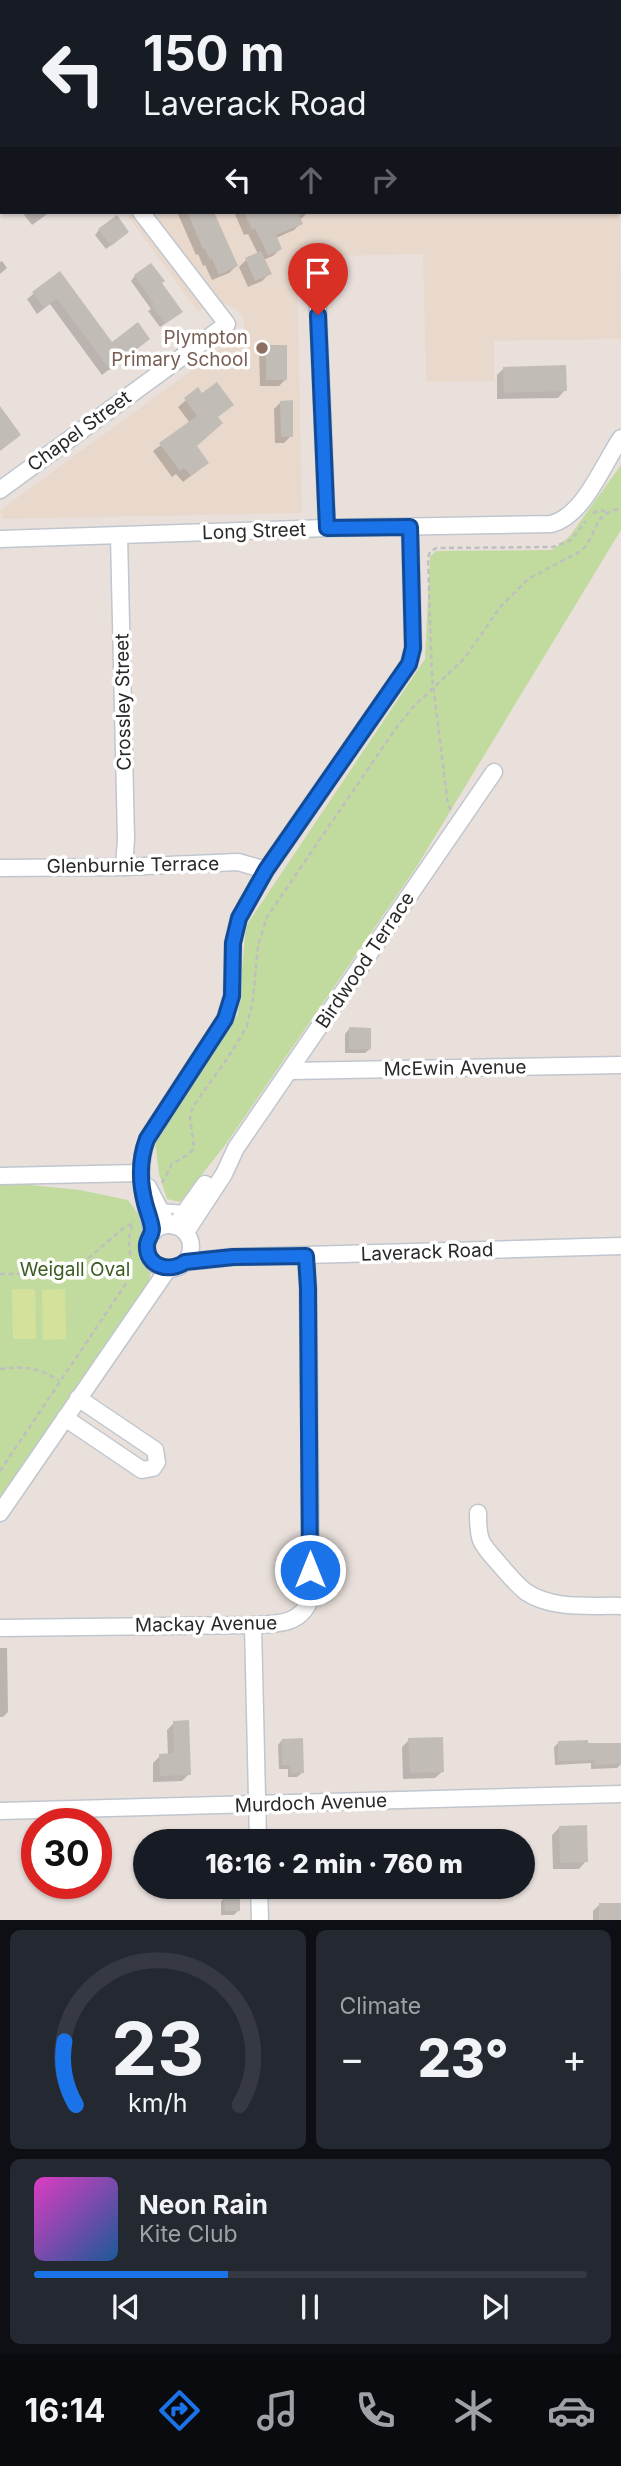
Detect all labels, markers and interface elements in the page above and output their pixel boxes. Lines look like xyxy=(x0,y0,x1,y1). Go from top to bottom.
text: 150 m xyxy=(143,24,285,83)
icon: left xyxy=(28,28,119,119)
text: Laverack Road xyxy=(143,84,367,123)
icon: left xyxy=(219,161,257,199)
icon: ahead xyxy=(292,161,330,199)
icon: right xyxy=(365,161,403,199)
pin xyxy=(288,243,348,315)
icon: arrive xyxy=(299,254,337,292)
place label: Plympton Primary School xyxy=(111,326,248,371)
marker: Plympton Primary School xyxy=(254,340,270,356)
street label: Chapel Street xyxy=(23,386,135,476)
street label: Long Street xyxy=(202,518,306,544)
street label: Crossley Street xyxy=(110,633,136,771)
street label: Glenburnie Terrace xyxy=(46,852,220,878)
street label: Birdwood Terrace xyxy=(311,887,419,1033)
street label: McEwin Avenue xyxy=(383,1055,527,1081)
street label: Laverack Road xyxy=(360,1238,494,1266)
park label: Weigall Oval xyxy=(20,1258,130,1281)
position arrow xyxy=(273,1533,347,1607)
street label: Mackay Avenue xyxy=(135,1611,277,1637)
street label: Murdoch Avenue xyxy=(234,1789,388,1817)
speed limit sign: 30 xyxy=(21,1808,112,1899)
text: 16:16 · 2 min · 760 m xyxy=(205,1848,463,1879)
text: Climate xyxy=(340,1992,421,2020)
text: 23 xyxy=(111,2005,204,2094)
text: 23° xyxy=(418,2027,509,2090)
text: − xyxy=(340,2035,365,2081)
text: + xyxy=(562,2035,587,2081)
text: km/h xyxy=(128,2088,187,2118)
text: Neon Rain xyxy=(139,2189,268,2220)
text: Kite Club xyxy=(139,2220,238,2248)
icon: previous xyxy=(107,2288,145,2326)
icon: pause xyxy=(291,2288,329,2326)
icon: next xyxy=(476,2288,514,2326)
icon: directions xyxy=(155,2386,204,2435)
icon: music xyxy=(253,2386,302,2435)
icon: phone xyxy=(351,2386,400,2435)
icon: climate xyxy=(449,2386,498,2435)
icon: car xyxy=(547,2386,596,2435)
text: 16:14 xyxy=(25,2391,105,2430)

